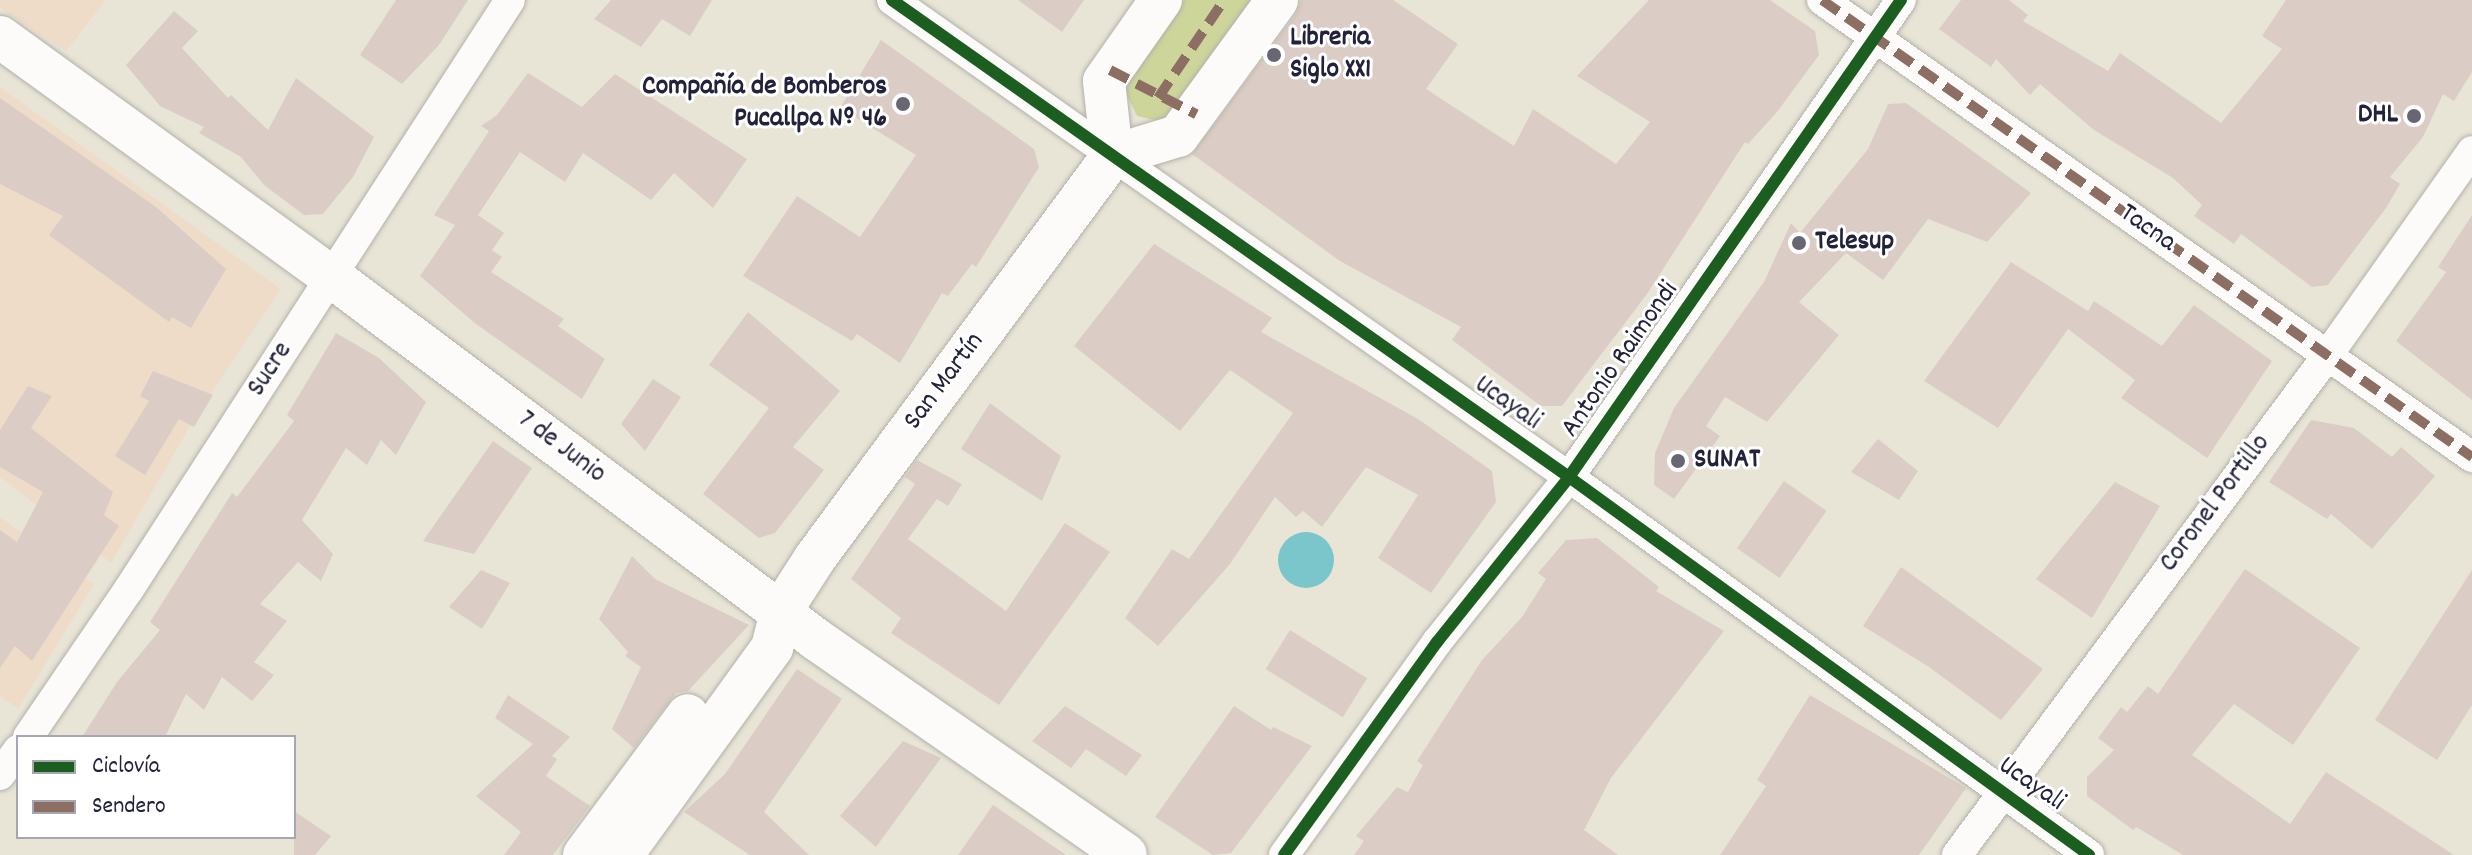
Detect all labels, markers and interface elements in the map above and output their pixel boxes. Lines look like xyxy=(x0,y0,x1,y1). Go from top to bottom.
place label: Libreria Siglo XX1 xyxy=(1290,22,1371,88)
marker: Libreria Siglo XX1 xyxy=(1265,46,1283,64)
place label: Compañía de Bomberos Pucallpa Nº 46 xyxy=(642,71,887,137)
marker: Compañía de Bomberos Pucallpa Nº 46 xyxy=(894,95,912,113)
place label: DHL xyxy=(2358,99,2398,133)
marker: DHL xyxy=(2405,107,2423,125)
street label: Tacna xyxy=(2112,198,2182,260)
place label: Telesup xyxy=(1815,226,1894,260)
marker: Telesup xyxy=(1790,234,1808,252)
street label: Antonio Raimondi xyxy=(1555,276,1687,444)
street label: San Martín xyxy=(898,327,992,437)
street label: Sucre xyxy=(241,336,301,404)
street label: Ucayali xyxy=(1467,369,1547,439)
street label: 7 de Junio xyxy=(510,404,612,492)
street label: Coronel Portillo xyxy=(2153,428,2279,580)
place label: SUNAT xyxy=(1694,444,1760,478)
marker: SUNAT xyxy=(1669,452,1687,470)
legend xyxy=(16,735,296,839)
text: Ciclovía xyxy=(92,750,160,784)
street label: Ucayali xyxy=(1991,750,2071,820)
text: Sendero xyxy=(92,790,166,824)

